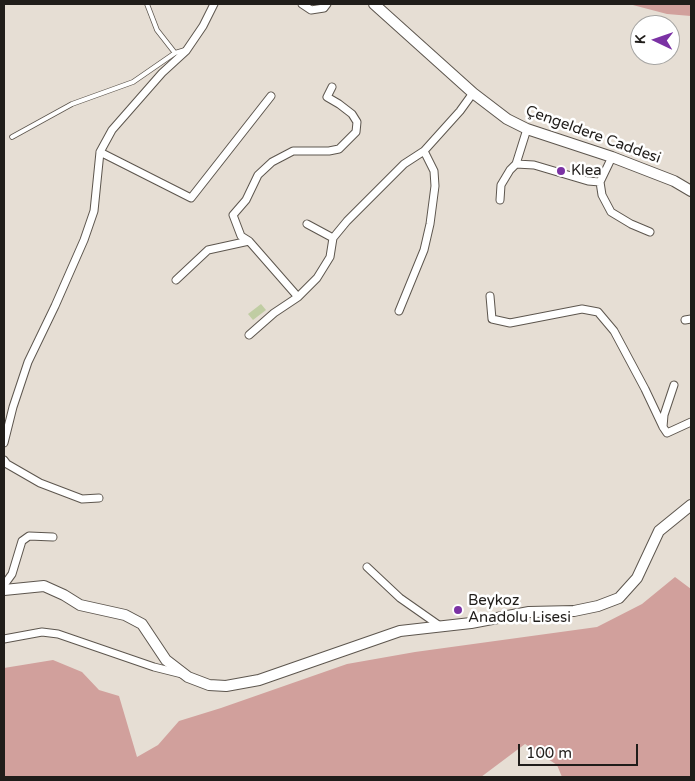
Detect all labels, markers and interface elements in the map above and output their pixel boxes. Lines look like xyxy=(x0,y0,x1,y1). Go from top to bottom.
north arrow xyxy=(630,15,680,65)
text: K xyxy=(632,34,649,44)
street label: Çengeldere Caddesi xyxy=(523,102,663,168)
place label: Klea xyxy=(571,162,602,180)
marker: Klea xyxy=(555,165,567,177)
place label: Beykoz Anadolu Lisesi xyxy=(468,592,571,627)
marker: Beykoz Anadolu Lisesi xyxy=(452,604,464,616)
scale bar xyxy=(520,734,640,766)
text: 100 m xyxy=(526,744,572,762)

